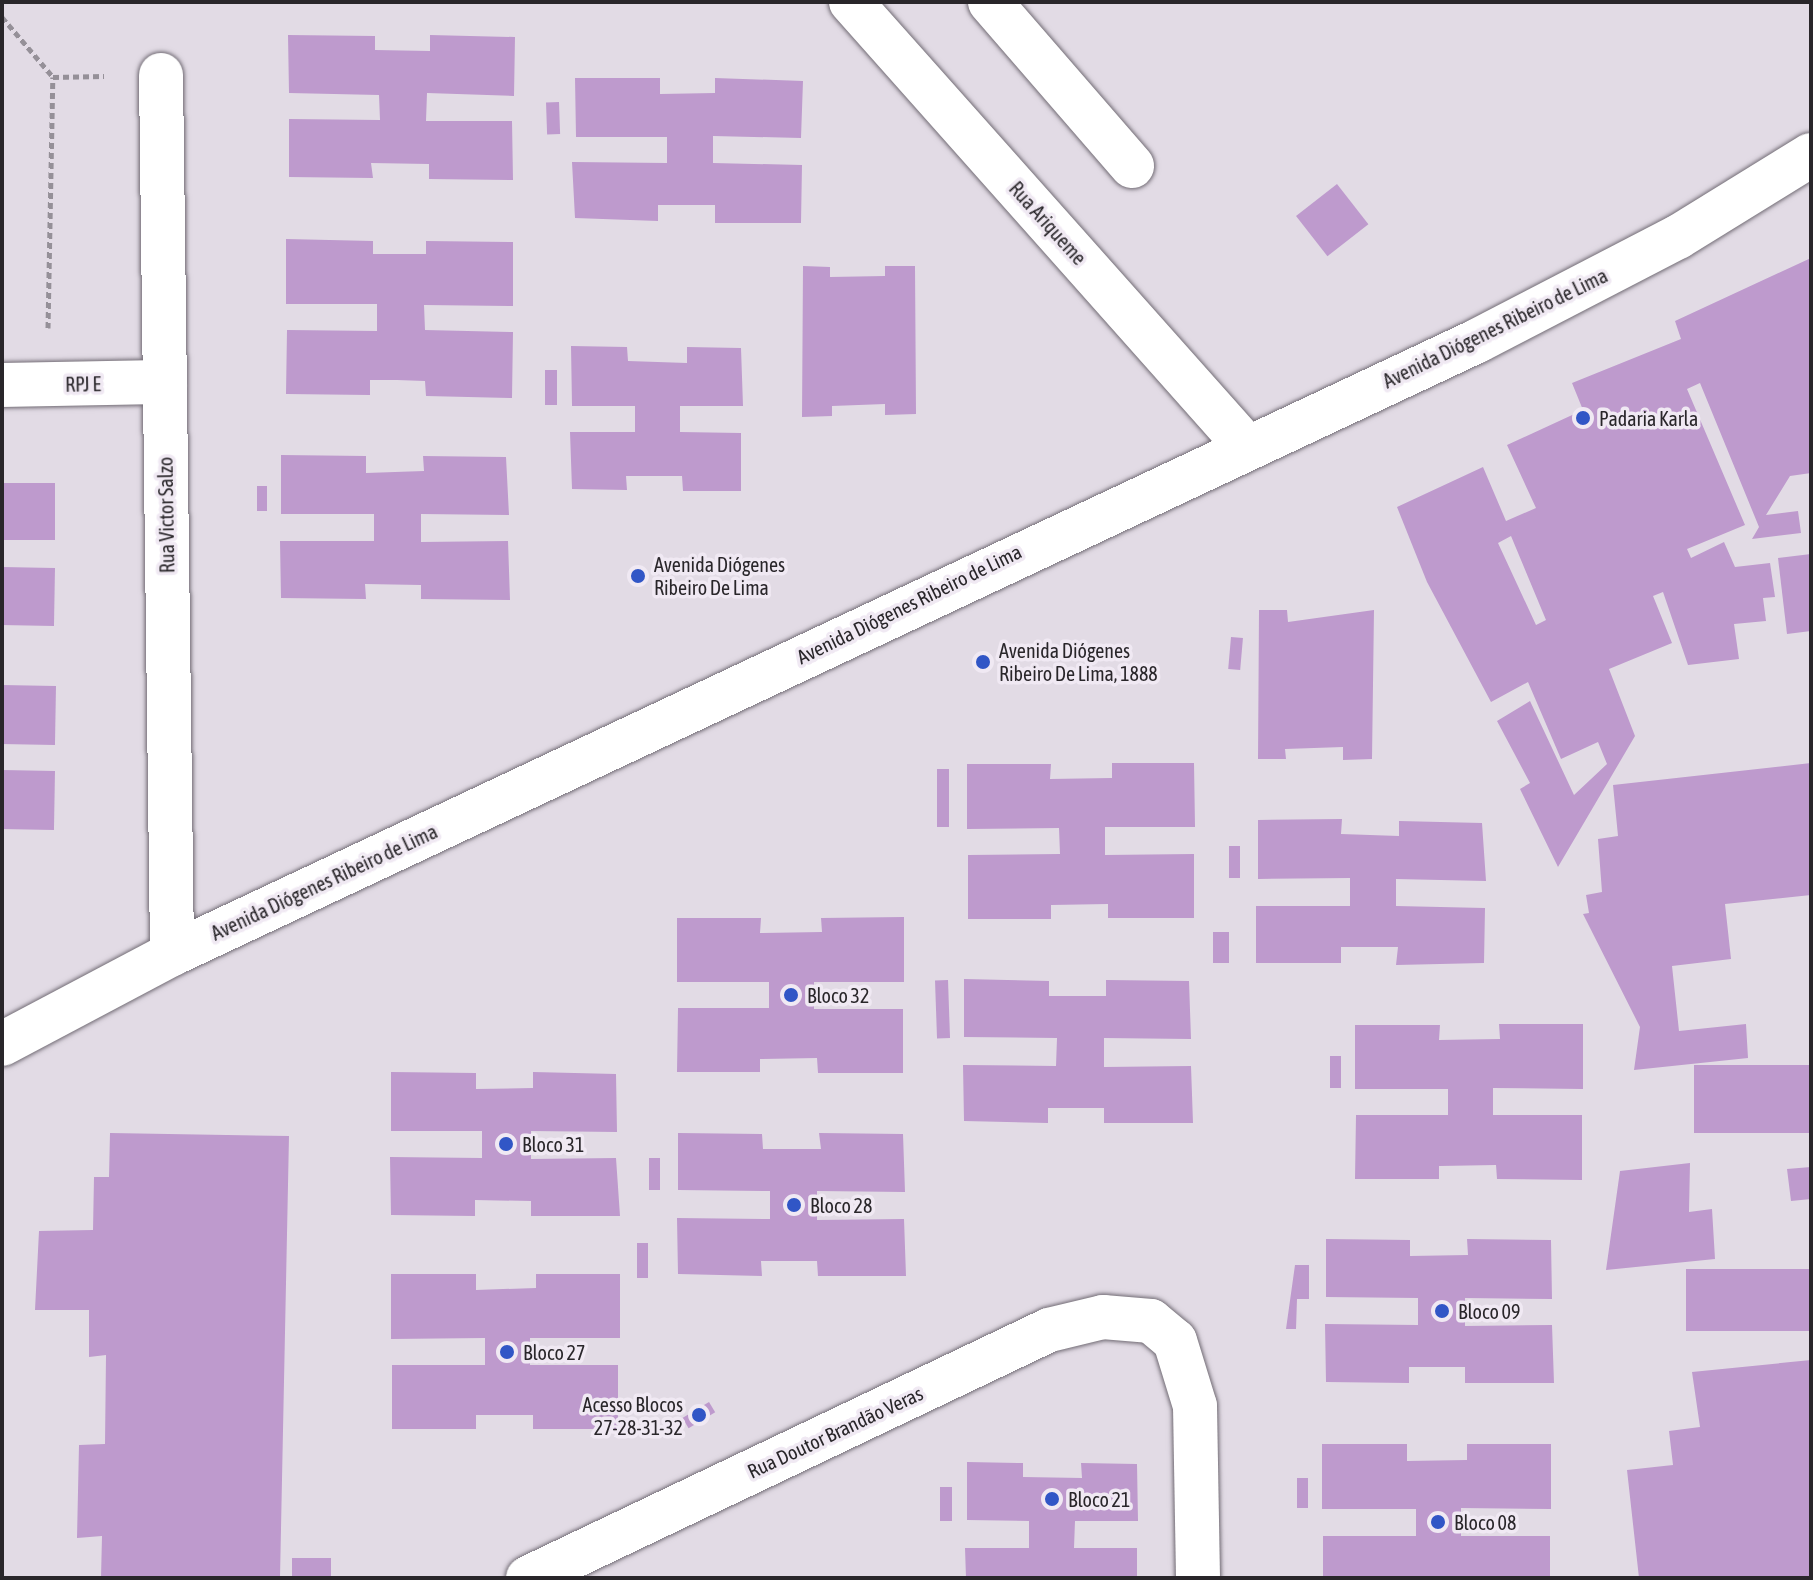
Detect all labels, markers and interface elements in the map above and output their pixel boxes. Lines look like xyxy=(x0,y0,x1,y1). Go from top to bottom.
street label: Rua Ariqueme xyxy=(1004,176,1092,270)
street label: Avenida Diógenes Ribeiro de Lima xyxy=(1379,263,1611,393)
street label: RPJ E xyxy=(65,372,101,396)
place label: Padaria Karla xyxy=(1599,406,1698,430)
marker: Padaria Karla xyxy=(1574,409,1592,427)
street label: Rua Victor Salzo xyxy=(153,457,179,573)
street label: Avenida Diógenes Ribeiro de Lima xyxy=(793,539,1025,669)
place label: Avenida Diógenes Ribeiro De Lima xyxy=(654,552,785,599)
marker: Avenida Diógenes Ribeiro De Lima xyxy=(629,567,647,585)
place label: Avenida Diógenes Ribeiro De Lima, 1888 xyxy=(999,638,1158,685)
marker: Avenida Diógenes Ribeiro De Lima, 1888 xyxy=(974,653,992,671)
street label: Avenida Diógenes Ribeiro de Lima xyxy=(207,819,441,945)
place label: Bloco 32 xyxy=(807,983,869,1007)
marker: Bloco 32 xyxy=(782,986,800,1004)
place label: Bloco 31 xyxy=(522,1132,584,1156)
marker: Bloco 31 xyxy=(497,1135,515,1153)
place label: Bloco 28 xyxy=(810,1193,872,1217)
marker: Bloco 28 xyxy=(785,1196,803,1214)
place label: Bloco 09 xyxy=(1458,1299,1520,1323)
marker: Bloco 09 xyxy=(1433,1302,1451,1320)
place label: Bloco 27 xyxy=(523,1340,585,1364)
marker: Bloco 27 xyxy=(498,1343,516,1361)
street label: Rua Doutor Brandão Veras xyxy=(744,1381,926,1483)
place label: Acesso Blocos 27-28-31-32 xyxy=(583,1392,683,1439)
marker: Acesso Blocos 27-28-31-32 xyxy=(690,1406,708,1424)
place label: Bloco 21 xyxy=(1068,1487,1130,1511)
marker: Bloco 21 xyxy=(1043,1490,1061,1508)
place label: Bloco 08 xyxy=(1454,1510,1516,1534)
marker: Bloco 08 xyxy=(1429,1513,1447,1531)

